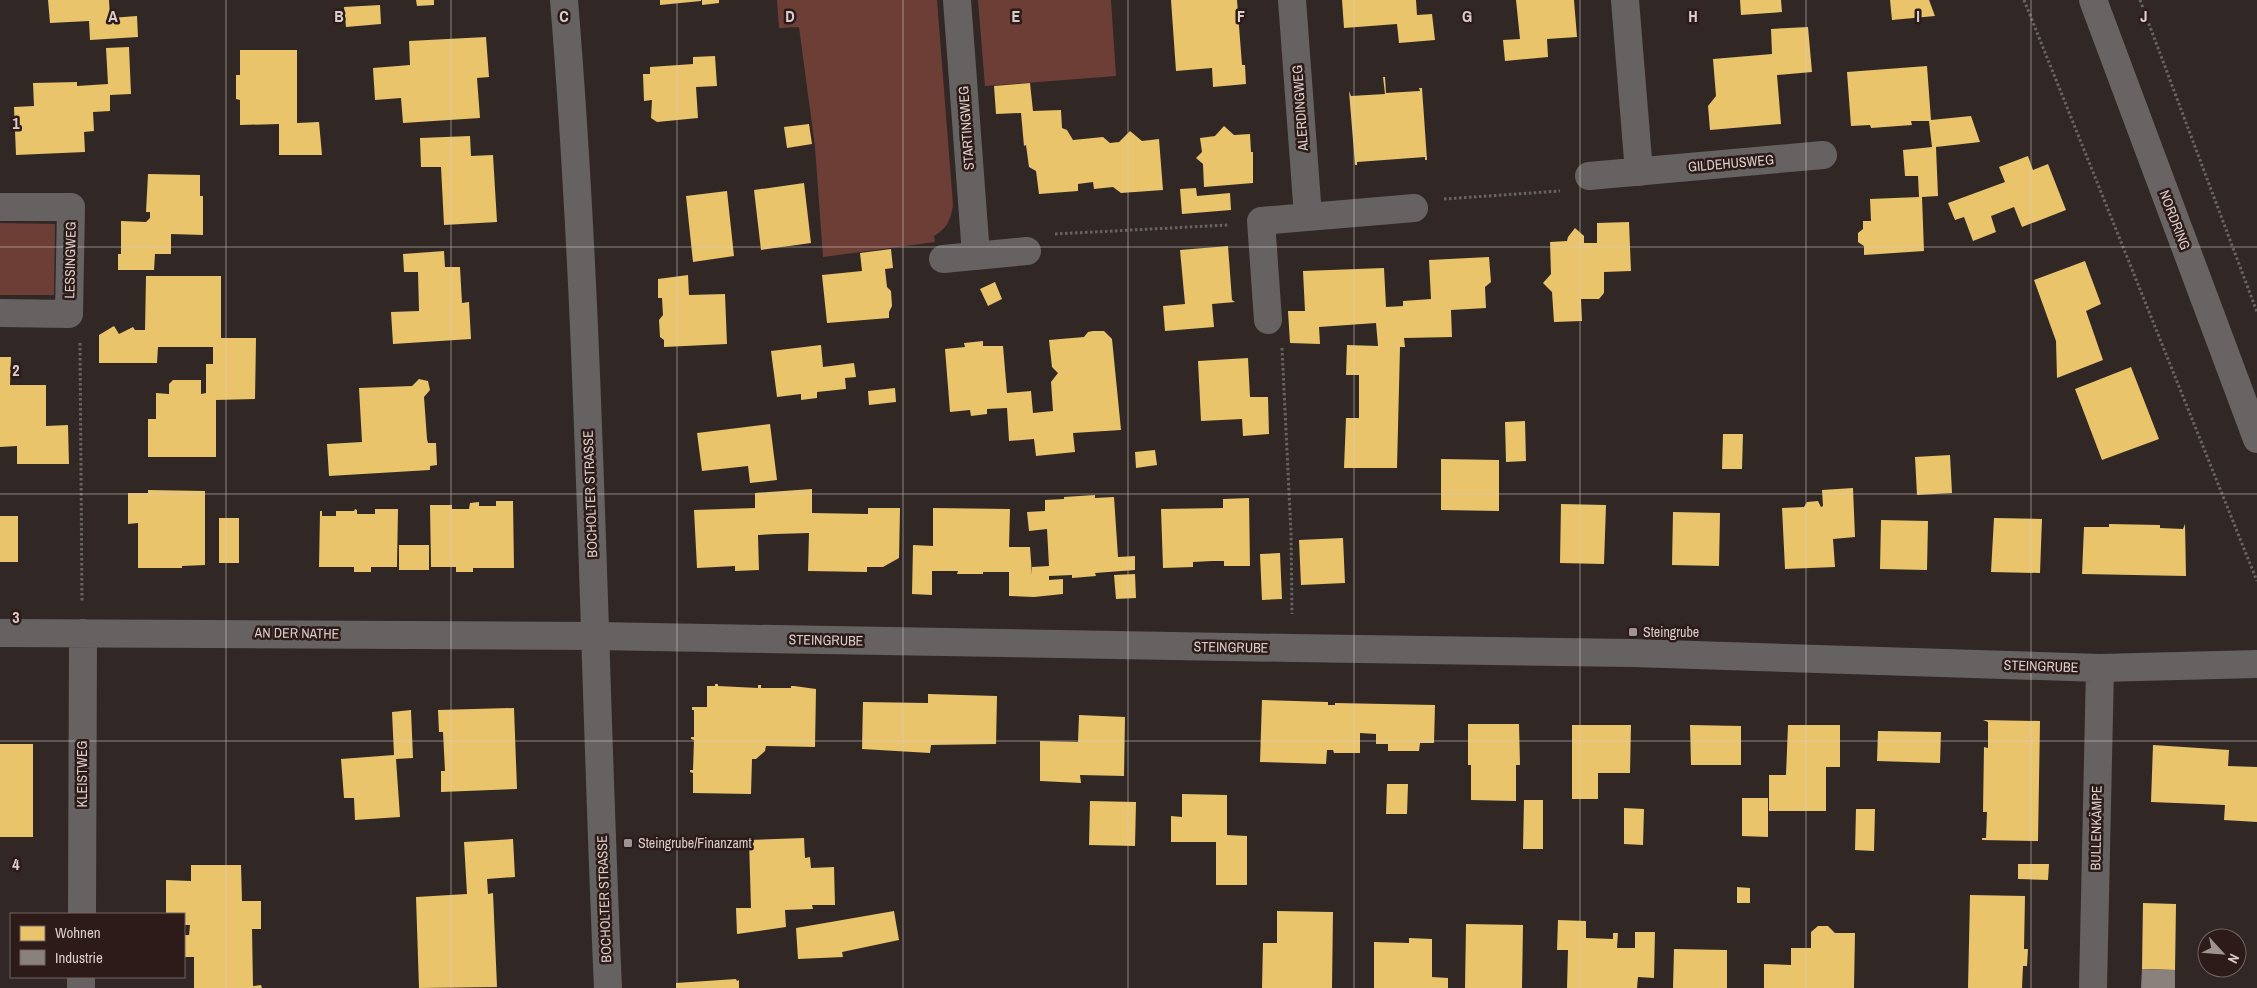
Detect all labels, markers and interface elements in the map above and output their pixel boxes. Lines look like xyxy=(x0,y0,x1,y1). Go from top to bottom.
text: A xyxy=(108,5,118,27)
text: B xyxy=(334,5,344,27)
text: C xyxy=(559,5,569,27)
text: D xyxy=(785,5,795,27)
text: E xyxy=(1012,5,1021,27)
text: F xyxy=(1237,5,1245,27)
text: G xyxy=(1462,5,1472,27)
text: H xyxy=(1688,5,1698,27)
text: I xyxy=(1916,5,1920,27)
text: J xyxy=(2140,5,2148,27)
street label: ALERDINGWEG xyxy=(1288,64,1312,153)
street label: STARTINGWEG xyxy=(954,85,978,171)
text: 1 xyxy=(12,112,20,134)
street label: GILDEHUSWEG xyxy=(1687,150,1775,176)
street label: NORDRING xyxy=(2155,188,2195,252)
street label: LESSINGWEG xyxy=(60,221,80,299)
text: 2 xyxy=(12,359,20,381)
street label: BOCHOLTER STRASSE xyxy=(579,430,601,558)
text: 3 xyxy=(12,606,20,628)
street label: AN DER NATHE xyxy=(254,623,339,643)
place label: Steingrube xyxy=(1643,623,1699,641)
marker: Steingrube xyxy=(1627,626,1639,638)
street label: STEINGRUBE xyxy=(789,630,863,650)
street label: STEINGRUBE xyxy=(1194,637,1268,657)
street label: STEINGRUBE xyxy=(2003,656,2079,676)
street label: KLEISTWEG xyxy=(73,740,91,808)
street label: BULLENKÄMPE xyxy=(2086,785,2106,871)
place label: Steingrube/Finanzamt xyxy=(638,834,752,852)
street label: BOCHOLTER STRASSE xyxy=(593,835,615,963)
marker: Steingrube/Finanzamt xyxy=(622,837,634,849)
text: 4 xyxy=(12,853,20,875)
legend xyxy=(10,913,185,978)
text: Wohnen xyxy=(55,922,101,943)
north arrow xyxy=(2197,928,2247,978)
text: Industrie xyxy=(55,947,103,968)
text: N xyxy=(2224,951,2244,966)

